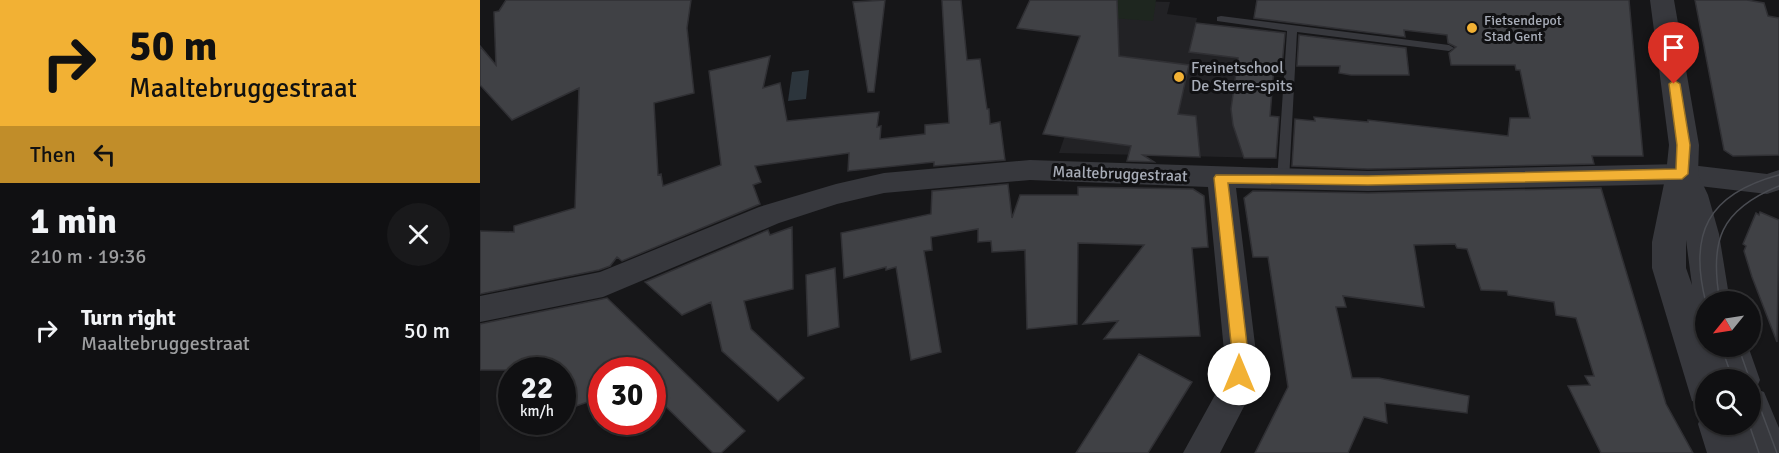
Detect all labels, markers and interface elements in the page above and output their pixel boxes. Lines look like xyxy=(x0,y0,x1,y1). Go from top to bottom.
place label: Fietsendepot Stad Gent xyxy=(1484,12,1562,45)
text: 50 m xyxy=(129,21,218,72)
marker: Fietsendepot Stad Gent xyxy=(1465,21,1479,35)
pin xyxy=(1648,22,1699,84)
icon: right xyxy=(30,24,108,102)
icon: arrive xyxy=(1657,31,1690,64)
place label: Freinetschool De Sterre-spits xyxy=(1191,58,1293,96)
marker: Freinetschool De Sterre-spits xyxy=(1172,70,1186,84)
text: Maaltebruggestraat xyxy=(129,72,357,105)
icon: left xyxy=(88,138,121,171)
text: Then xyxy=(30,141,76,168)
street label: Maaltebruggestraat xyxy=(1052,162,1188,186)
text: 1 min xyxy=(30,199,117,244)
button: close xyxy=(387,203,450,266)
text: 210 m · 19:36 xyxy=(30,244,146,269)
north arrow xyxy=(1695,291,1761,357)
map controls xyxy=(1695,291,1761,435)
text: Turn right xyxy=(81,304,176,331)
icon: right xyxy=(30,314,63,347)
text: 50 m xyxy=(404,317,450,344)
text: Maaltebruggestraat xyxy=(81,331,250,356)
position arrow xyxy=(1207,342,1271,406)
speed limit sign: 30 xyxy=(588,357,666,435)
button: search xyxy=(1695,369,1761,435)
text: 22 xyxy=(521,370,553,407)
text: km/h xyxy=(520,402,554,420)

